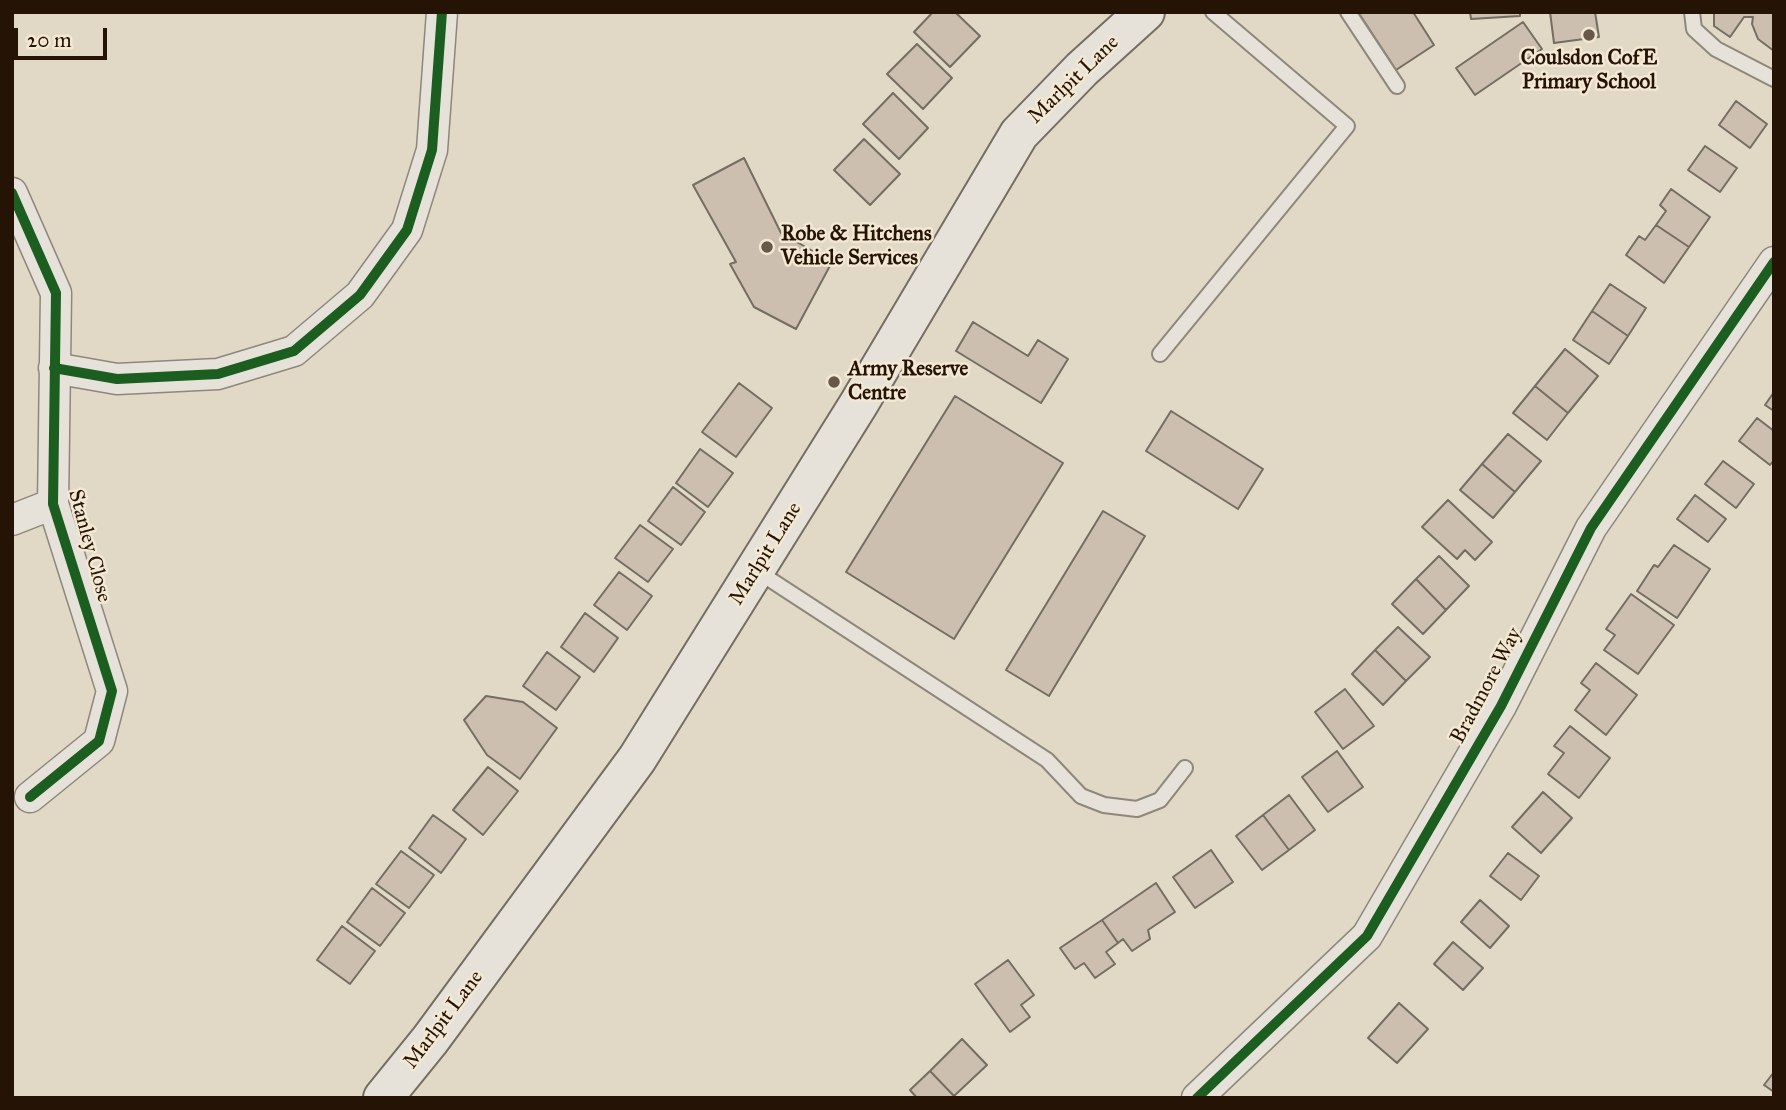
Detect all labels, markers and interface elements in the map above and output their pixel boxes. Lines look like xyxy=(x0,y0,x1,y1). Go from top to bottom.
scale bar xyxy=(18,14,110,58)
text: 20 m xyxy=(27,27,72,53)
marker: Coulsdon CofE Primary School xyxy=(1581,27,1597,43)
street label: Marlpit Lane xyxy=(1023,30,1125,130)
place label: Coulsdon CofE Primary School xyxy=(1521,46,1657,96)
place label: Robe & Hitchens Vehicle Services xyxy=(781,222,932,272)
marker: Robe & Hitchens Vehicle Services xyxy=(759,239,775,255)
place label: Army Reserve Centre xyxy=(848,357,968,407)
marker: Army Reserve Centre xyxy=(826,374,842,390)
street label: Stanley Close xyxy=(62,487,116,605)
street label: Marlpit Lane xyxy=(724,498,808,610)
street label: Bradmore Way xyxy=(1446,624,1528,748)
street label: Marlpit Lane xyxy=(399,966,489,1074)

